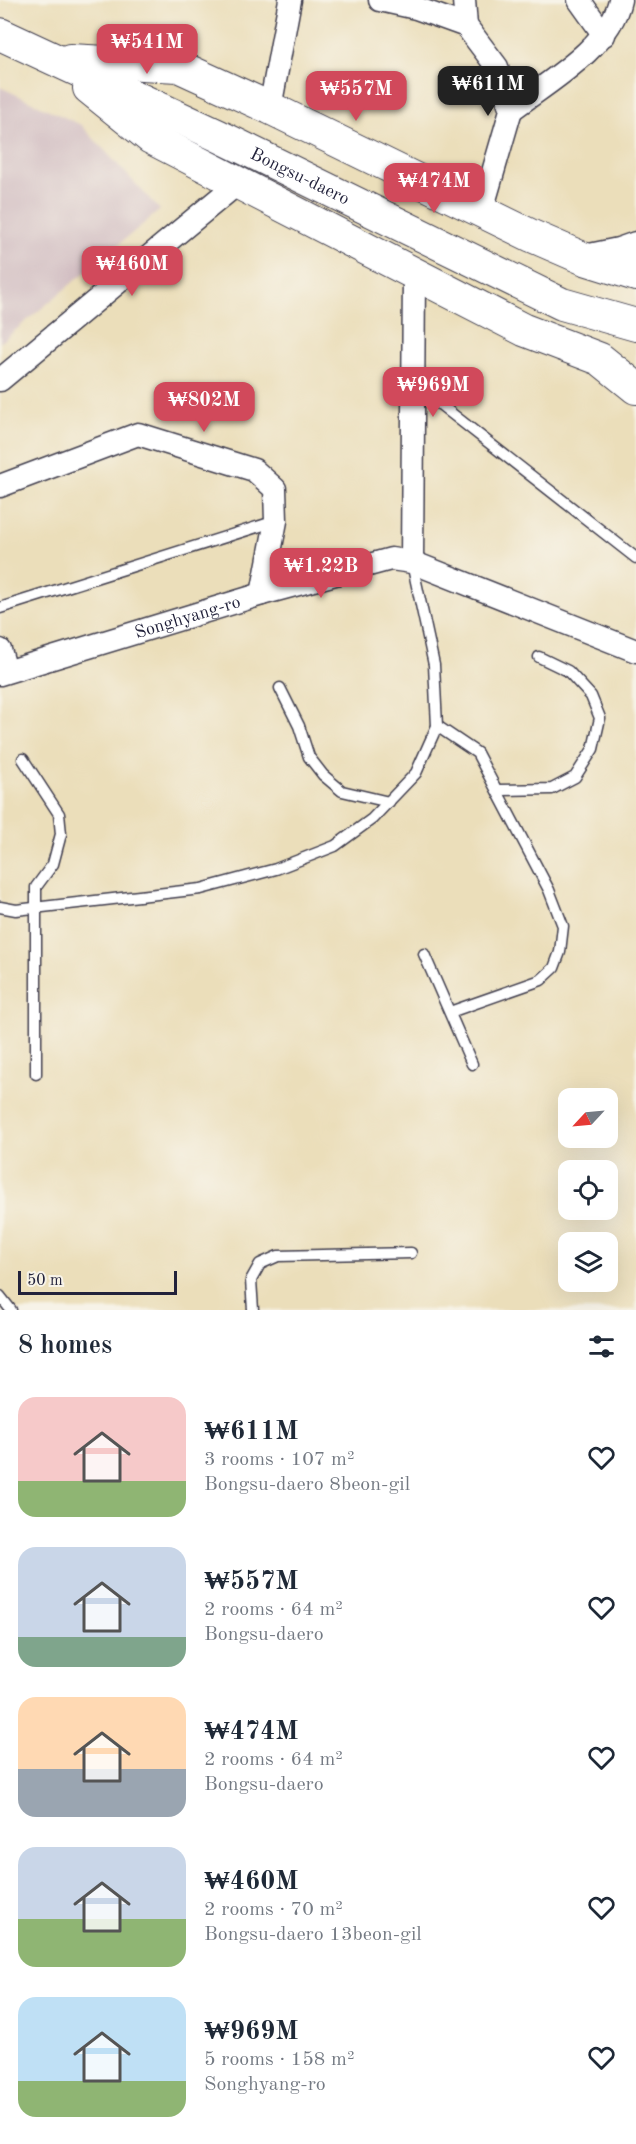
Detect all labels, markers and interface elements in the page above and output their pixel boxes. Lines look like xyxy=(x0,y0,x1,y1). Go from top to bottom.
pin: ₩541M xyxy=(105,24,189,75)
text: ₩541M xyxy=(111,33,183,53)
pin: ₩611M xyxy=(446,66,530,117)
pin: ₩557M xyxy=(314,71,398,122)
text: ₩611M xyxy=(452,75,524,95)
text: ₩557M xyxy=(320,80,392,100)
street label: Bongsu-daero xyxy=(247,145,352,208)
pin: ₩474M xyxy=(392,163,476,214)
text: ₩474M xyxy=(398,172,470,192)
pin: ₩460M xyxy=(90,246,174,297)
text: ₩460M xyxy=(96,255,168,275)
pin: ₩969M xyxy=(391,367,475,418)
text: ₩969M xyxy=(397,376,469,396)
pin: ₩802M xyxy=(162,382,246,433)
text: ₩802M xyxy=(168,391,240,411)
pin: ₩1.22B xyxy=(272,548,370,599)
text: ₩1.22B xyxy=(284,557,358,577)
street label: Songhyang-ro xyxy=(133,593,243,642)
north arrow xyxy=(558,1088,618,1148)
map controls xyxy=(558,1088,618,1292)
button: locate xyxy=(558,1160,618,1220)
button: layers xyxy=(558,1232,618,1292)
scale bar xyxy=(18,1268,177,1296)
text: 50 m xyxy=(27,1273,63,1289)
icon: filters xyxy=(585,1330,618,1363)
text: 8 homes xyxy=(18,1333,112,1359)
text: ₩611M xyxy=(204,1419,298,1445)
icon: home xyxy=(66,1421,138,1493)
icon: heart xyxy=(585,1441,618,1474)
text: 3 rooms · 107 m² xyxy=(204,1450,354,1470)
text: Bongsu-daero 8beon-gil xyxy=(204,1475,410,1495)
text: ₩557M xyxy=(204,1569,298,1595)
icon: home xyxy=(66,1571,138,1643)
icon: heart xyxy=(585,1591,618,1624)
text: 2 rooms · 64 m² xyxy=(204,1600,343,1620)
text: Bongsu-daero xyxy=(204,1625,324,1645)
text: ₩474M xyxy=(204,1719,298,1745)
icon: home xyxy=(66,1721,138,1793)
icon: heart xyxy=(585,1741,618,1774)
text: 2 rooms · 64 m² xyxy=(204,1750,343,1770)
text: Bongsu-daero xyxy=(204,1775,324,1795)
text: ₩460M xyxy=(204,1869,298,1895)
icon: home xyxy=(66,1871,138,1943)
icon: heart xyxy=(585,1891,618,1924)
text: 2 rooms · 70 m² xyxy=(204,1900,343,1920)
text: Bongsu-daero 13beon-gil xyxy=(204,1925,422,1945)
text: ₩969M xyxy=(204,2019,298,2045)
icon: home xyxy=(66,2021,138,2093)
icon: heart xyxy=(585,2041,618,2074)
text: 5 rooms · 158 m² xyxy=(204,2050,354,2070)
text: Songhyang-ro xyxy=(204,2075,326,2095)

